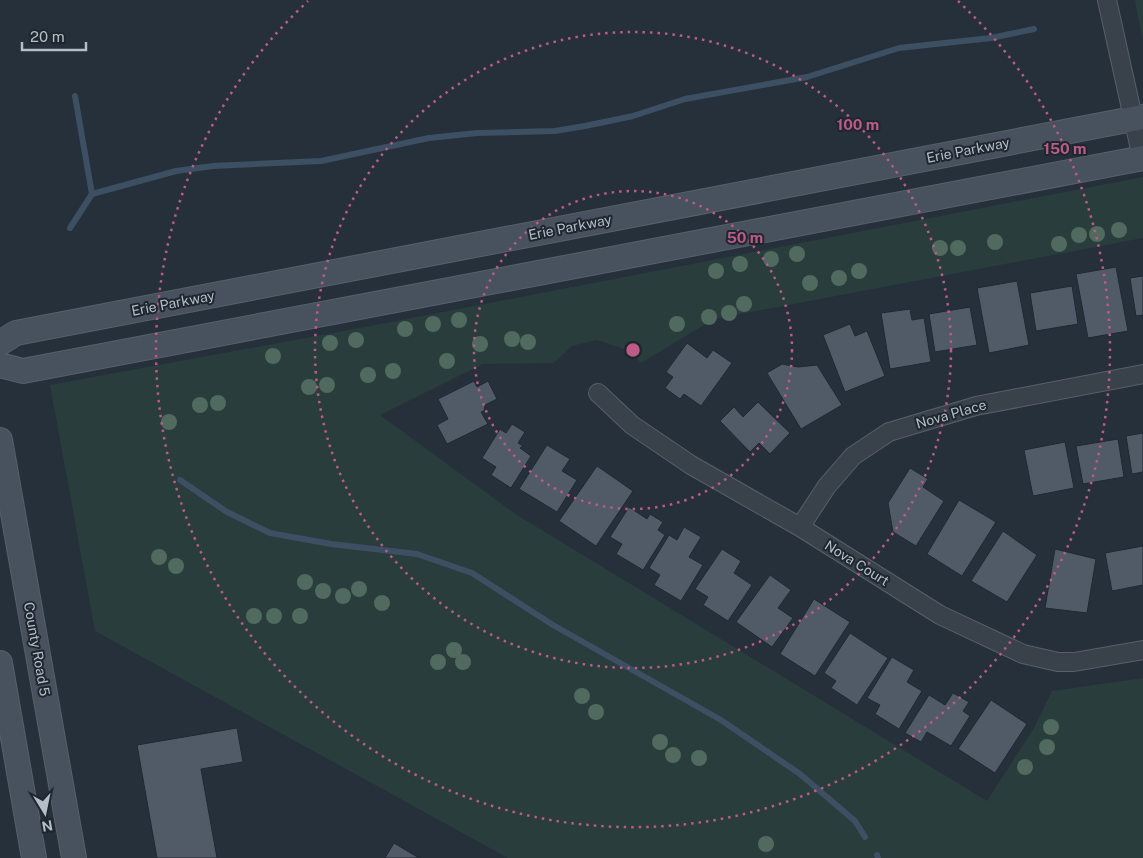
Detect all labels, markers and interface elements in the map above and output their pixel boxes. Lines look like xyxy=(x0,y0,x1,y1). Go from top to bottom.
scale bar xyxy=(22,20,86,52)
text: 20 m xyxy=(30,28,65,45)
text: 100 m xyxy=(837,116,879,133)
street label: Erie Parkway xyxy=(925,134,1011,166)
text: 150 m xyxy=(1043,140,1087,157)
street label: Erie Parkway xyxy=(527,211,613,243)
text: 50 m xyxy=(727,229,763,246)
street label: Erie Parkway xyxy=(130,287,216,319)
centre of rings xyxy=(624,341,642,359)
street label: Nova Place xyxy=(914,396,988,432)
street label: Nova Court xyxy=(822,537,892,589)
street label: County Road 5 xyxy=(21,601,53,697)
north arrow xyxy=(20,788,70,838)
text: N xyxy=(40,817,54,835)

